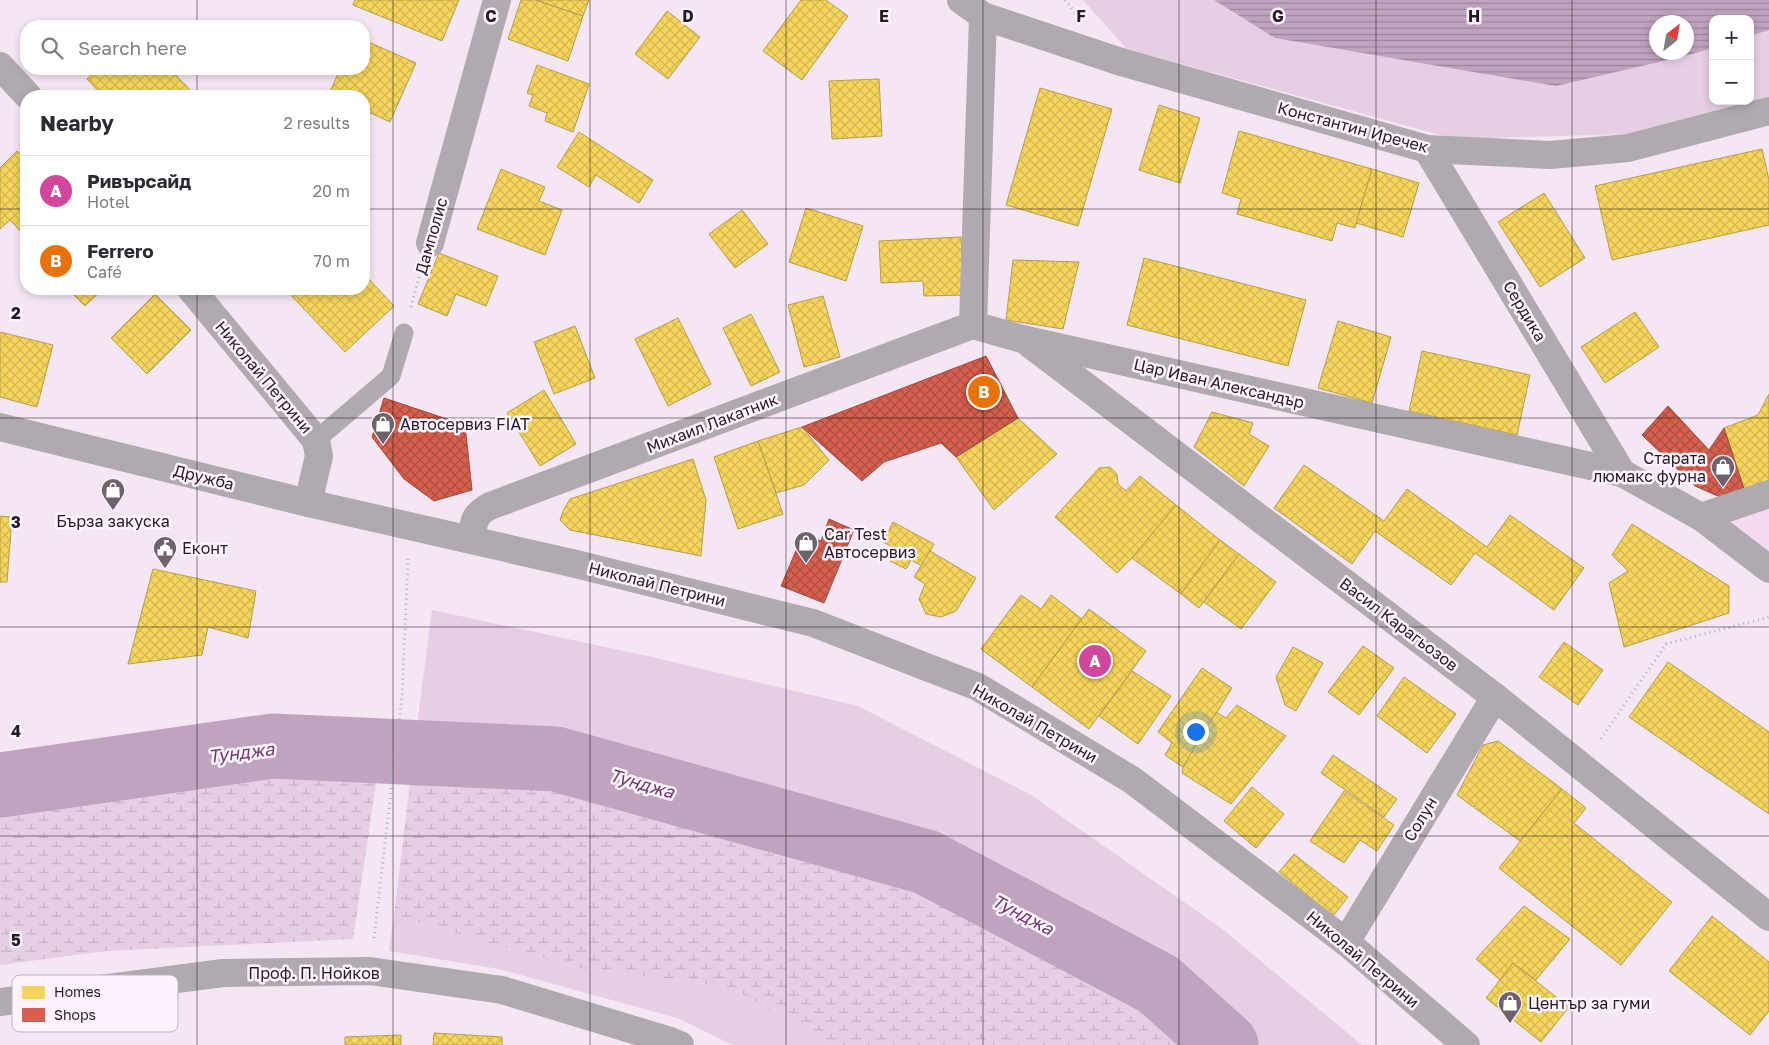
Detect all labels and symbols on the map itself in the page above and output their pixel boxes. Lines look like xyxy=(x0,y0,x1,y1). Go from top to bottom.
text: C xyxy=(485,6,497,26)
text: D xyxy=(682,6,694,26)
text: E xyxy=(879,6,889,26)
text: F xyxy=(1076,6,1086,26)
text: G xyxy=(1272,6,1284,26)
text: H xyxy=(1468,6,1480,26)
north arrow xyxy=(1649,15,1694,60)
street label: Константин Иречек xyxy=(1275,97,1431,157)
street label: Дамполис xyxy=(410,195,452,277)
street label: Сердика xyxy=(1499,277,1551,345)
text: 2 xyxy=(11,303,21,323)
street label: Николай Петрини xyxy=(211,317,317,437)
street label: Цар Иван Александър xyxy=(1132,354,1306,412)
pin: B xyxy=(968,373,1000,411)
street label: Михаил Лакатник xyxy=(643,389,781,457)
shop icon: Автосервиз FIAT xyxy=(370,411,396,445)
place label: Автосервиз FIAT xyxy=(400,414,530,434)
place label: Старата люмакс фурна xyxy=(1593,448,1706,486)
shop icon: Старата люмакс фурна xyxy=(1710,454,1736,488)
street label: Дружба xyxy=(172,460,236,494)
shop icon: Бърза закуска xyxy=(100,477,126,511)
place label: Бърза закуска xyxy=(56,511,170,531)
text: 3 xyxy=(11,512,21,532)
place label: Car Test Автосервиз xyxy=(824,524,916,562)
shop icon: Car Test Автосервиз xyxy=(793,530,819,564)
public building icon: Еконт xyxy=(152,535,178,569)
place label: Еконт xyxy=(182,538,228,558)
street label: Николай Петрини xyxy=(586,557,728,611)
street label: Васил Карагьозов xyxy=(1336,573,1462,675)
pin: A xyxy=(1079,642,1111,680)
street label: Николай Петрини xyxy=(969,679,1101,767)
your location xyxy=(1183,719,1209,745)
text: 4 xyxy=(11,721,21,741)
water label: Тунджа xyxy=(207,737,276,767)
water label: Тунджа xyxy=(607,763,678,803)
street label: Солун xyxy=(1399,793,1441,845)
water label: Тунджа xyxy=(989,889,1058,940)
street label: Николай Петрини xyxy=(1303,906,1423,1012)
text: 5 xyxy=(11,930,21,950)
street label: Проф. П. Нойков xyxy=(248,963,380,983)
legend xyxy=(12,975,178,1032)
text: Homes xyxy=(54,983,101,1000)
shop icon: Център за гуми xyxy=(1497,990,1523,1024)
place label: Център за гуми xyxy=(1528,993,1650,1013)
text: Shops xyxy=(54,1006,96,1023)

